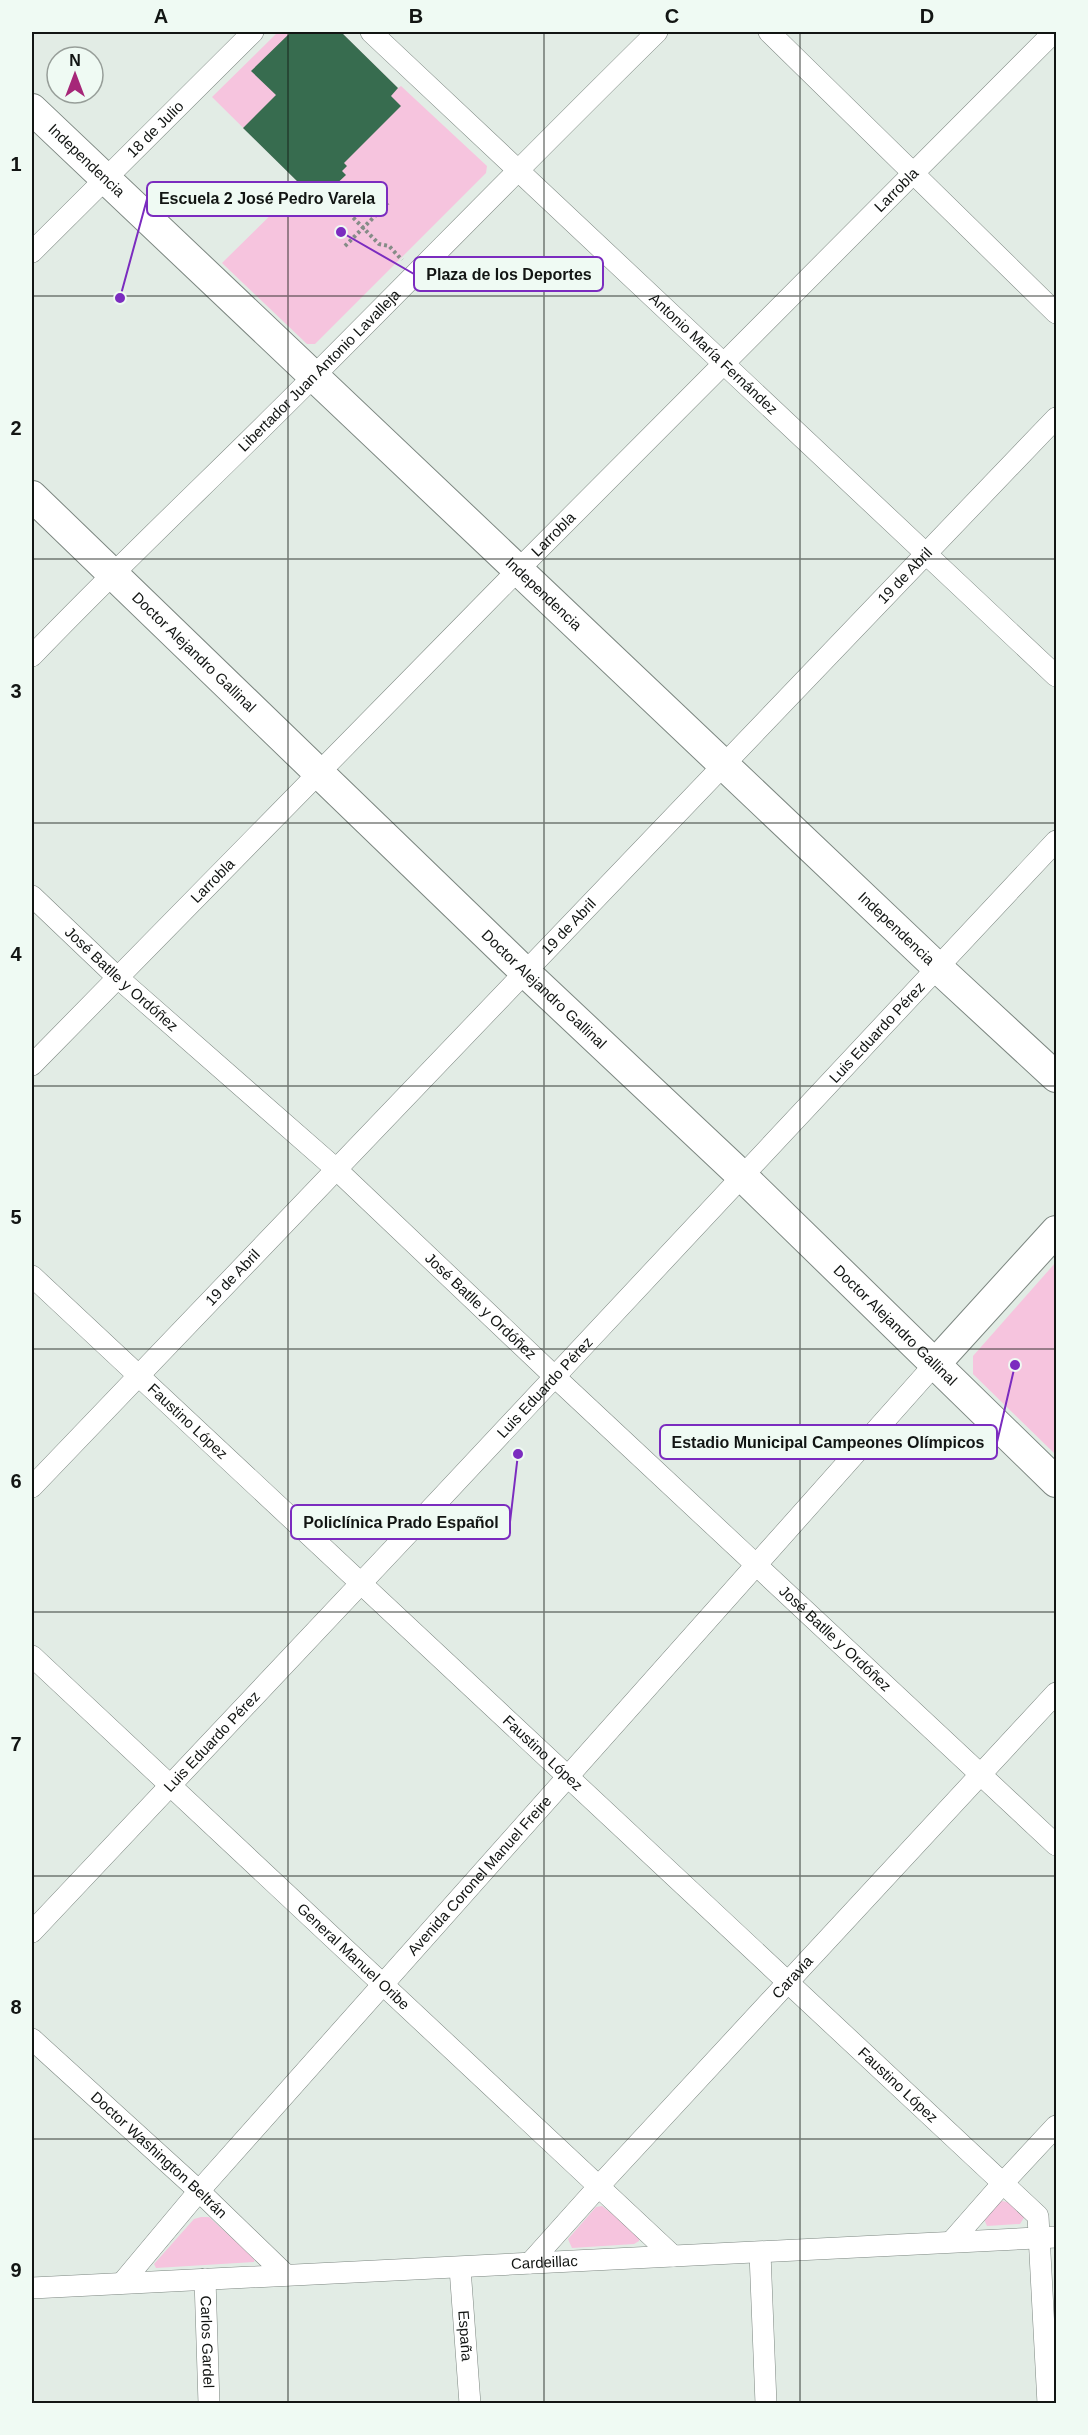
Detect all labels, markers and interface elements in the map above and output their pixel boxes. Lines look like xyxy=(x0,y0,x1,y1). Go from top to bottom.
text: A xyxy=(154,5,168,27)
text: B xyxy=(409,5,423,27)
text: C xyxy=(665,5,679,27)
text: D xyxy=(920,5,934,27)
north arrow xyxy=(45,45,105,105)
text: N xyxy=(69,52,81,69)
street label: 18 de Julio xyxy=(123,97,187,161)
street label: Independencia xyxy=(45,120,129,201)
text: 1 xyxy=(10,153,22,175)
street label: Larrobla xyxy=(871,164,922,215)
callout: Escuela 2 José Pedro Varela xyxy=(147,182,387,216)
text: Escuela 2 José Pedro Varela xyxy=(159,190,375,207)
callout: Plaza de los Deportes xyxy=(414,257,603,291)
text: Plaza de los Deportes xyxy=(426,266,592,283)
street label: Libertador Juan Antonio Lavalleja xyxy=(234,285,404,455)
street label: Antonio María Fernández xyxy=(646,289,781,418)
text: 2 xyxy=(10,417,22,439)
street label: Larrobla xyxy=(528,508,579,560)
street label: 19 de Abril xyxy=(874,544,935,607)
street label: Independencia xyxy=(502,554,586,634)
street label: Doctor Alejandro Gallinal xyxy=(129,588,260,715)
text: 3 xyxy=(10,680,22,702)
street label: Larrobla xyxy=(187,854,238,906)
street label: Independencia xyxy=(855,888,939,969)
street label: 19 de Abril xyxy=(538,895,599,958)
street label: José Batlle y Ordóñez xyxy=(62,923,182,1034)
street label: Doctor Alejandro Gallinal xyxy=(479,926,610,1052)
text: 4 xyxy=(10,943,22,965)
street label: Luis Eduardo Pérez xyxy=(825,978,928,1086)
text: 5 xyxy=(10,1206,22,1228)
street label: 19 de Abril xyxy=(202,1246,263,1309)
street label: José Batlle y Ordóñez xyxy=(422,1249,540,1363)
street label: Doctor Alejandro Gallinal xyxy=(830,1261,961,1389)
street label: Luis Eduardo Pérez xyxy=(493,1333,596,1441)
street label: Faustino López xyxy=(145,1380,231,1462)
callout: Estadio Municipal Campeones Olímpicos xyxy=(660,1425,997,1459)
text: Estadio Municipal Campeones Olímpicos xyxy=(672,1434,985,1451)
text: 6 xyxy=(10,1470,22,1492)
callout: Policlínica Prado Español xyxy=(291,1505,510,1539)
text: Policlínica Prado Español xyxy=(303,1514,499,1531)
street label: José Batlle y Ordóñez xyxy=(776,1582,895,1695)
street label: Luis Eduardo Pérez xyxy=(160,1687,263,1795)
street label: Faustino López xyxy=(500,1712,586,1794)
text: 7 xyxy=(10,1733,22,1755)
street label: Avenida Coronel Manuel Freire xyxy=(404,1792,555,1959)
street label: General Manuel Oribe xyxy=(294,1900,413,2013)
street label: Caravia xyxy=(768,1952,816,2002)
text: 8 xyxy=(10,1996,22,2018)
street label: Faustino López xyxy=(855,2043,941,2126)
street label: Doctor Washington Beltrán xyxy=(88,2088,231,2221)
street label: Cardeillac xyxy=(511,2252,579,2272)
text: 9 xyxy=(10,2259,22,2281)
street label: Carlos Gardel xyxy=(198,2295,217,2388)
street label: España xyxy=(455,2310,476,2362)

